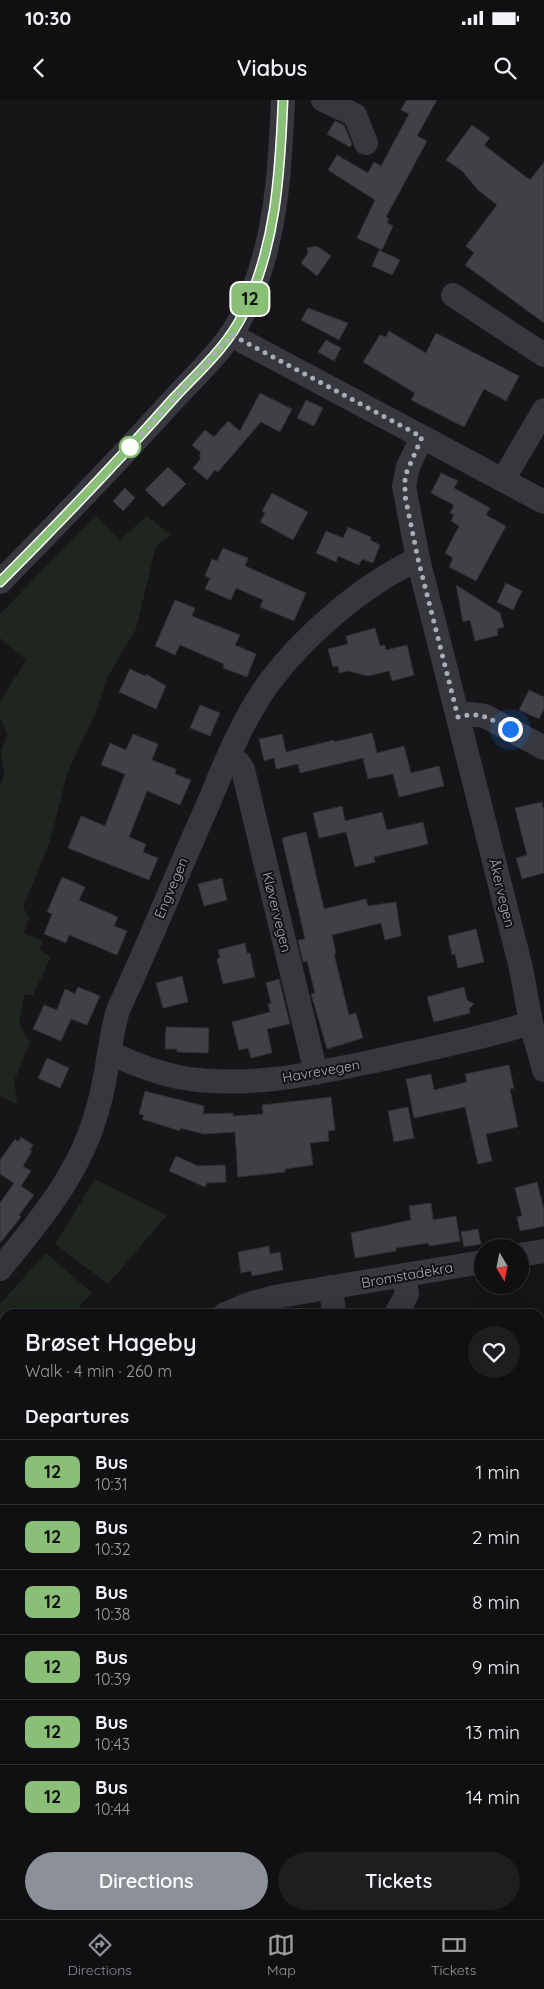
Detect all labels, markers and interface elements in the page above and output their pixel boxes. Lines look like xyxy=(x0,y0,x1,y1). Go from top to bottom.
text: 10:30 xyxy=(25,6,71,30)
icon: back xyxy=(25,54,53,82)
text: Viabus xyxy=(237,54,307,82)
icon: search xyxy=(491,54,519,82)
line badge: 12 xyxy=(228,283,272,315)
text: 12 xyxy=(241,287,259,310)
unlabelled marker xyxy=(119,436,141,458)
your location xyxy=(498,717,523,742)
street label: Engvegen xyxy=(150,855,192,921)
street label: Åkervegen xyxy=(485,857,519,929)
street label: Kløvervegen xyxy=(258,870,296,954)
street label: Havrevegen xyxy=(281,1055,361,1087)
north arrow xyxy=(474,1239,529,1294)
map controls xyxy=(474,1239,529,1294)
street label: Bromstadekra xyxy=(360,1258,454,1292)
button: heart xyxy=(468,1326,520,1378)
text: Brøset Hageby xyxy=(25,1327,197,1357)
text: Walk · 4 min · 260 m xyxy=(25,1361,172,1381)
text: Departures xyxy=(25,1404,129,1428)
text: Bus xyxy=(95,1450,128,1474)
text: 12 xyxy=(44,1460,61,1483)
text: 1 min xyxy=(475,1460,520,1484)
text: 10:31 xyxy=(95,1474,128,1494)
text: Bus xyxy=(95,1515,128,1539)
text: 12 xyxy=(44,1525,61,1548)
text: 2 min xyxy=(472,1525,520,1549)
text: 10:32 xyxy=(95,1539,131,1559)
text: Bus xyxy=(95,1580,128,1604)
text: 12 xyxy=(44,1590,61,1613)
text: 8 min xyxy=(472,1590,520,1614)
text: 10:38 xyxy=(95,1604,130,1624)
text: Bus xyxy=(95,1645,128,1669)
text: 12 xyxy=(44,1655,61,1678)
text: 9 min xyxy=(472,1655,520,1679)
text: 10:39 xyxy=(95,1669,131,1689)
text: Bus xyxy=(95,1710,128,1734)
text: 12 xyxy=(44,1720,61,1743)
text: 13 min xyxy=(465,1720,520,1744)
text: 10:43 xyxy=(95,1734,130,1754)
text: Bus xyxy=(95,1775,128,1799)
text: 12 xyxy=(44,1785,61,1808)
text: 14 min xyxy=(466,1785,520,1809)
text: 10:44 xyxy=(95,1799,130,1819)
button: Directions xyxy=(25,1852,268,1910)
button: Tickets xyxy=(278,1852,520,1910)
tab: Directions xyxy=(68,1931,132,1979)
tab: Map xyxy=(267,1931,296,1979)
tab: Tickets xyxy=(431,1931,476,1979)

